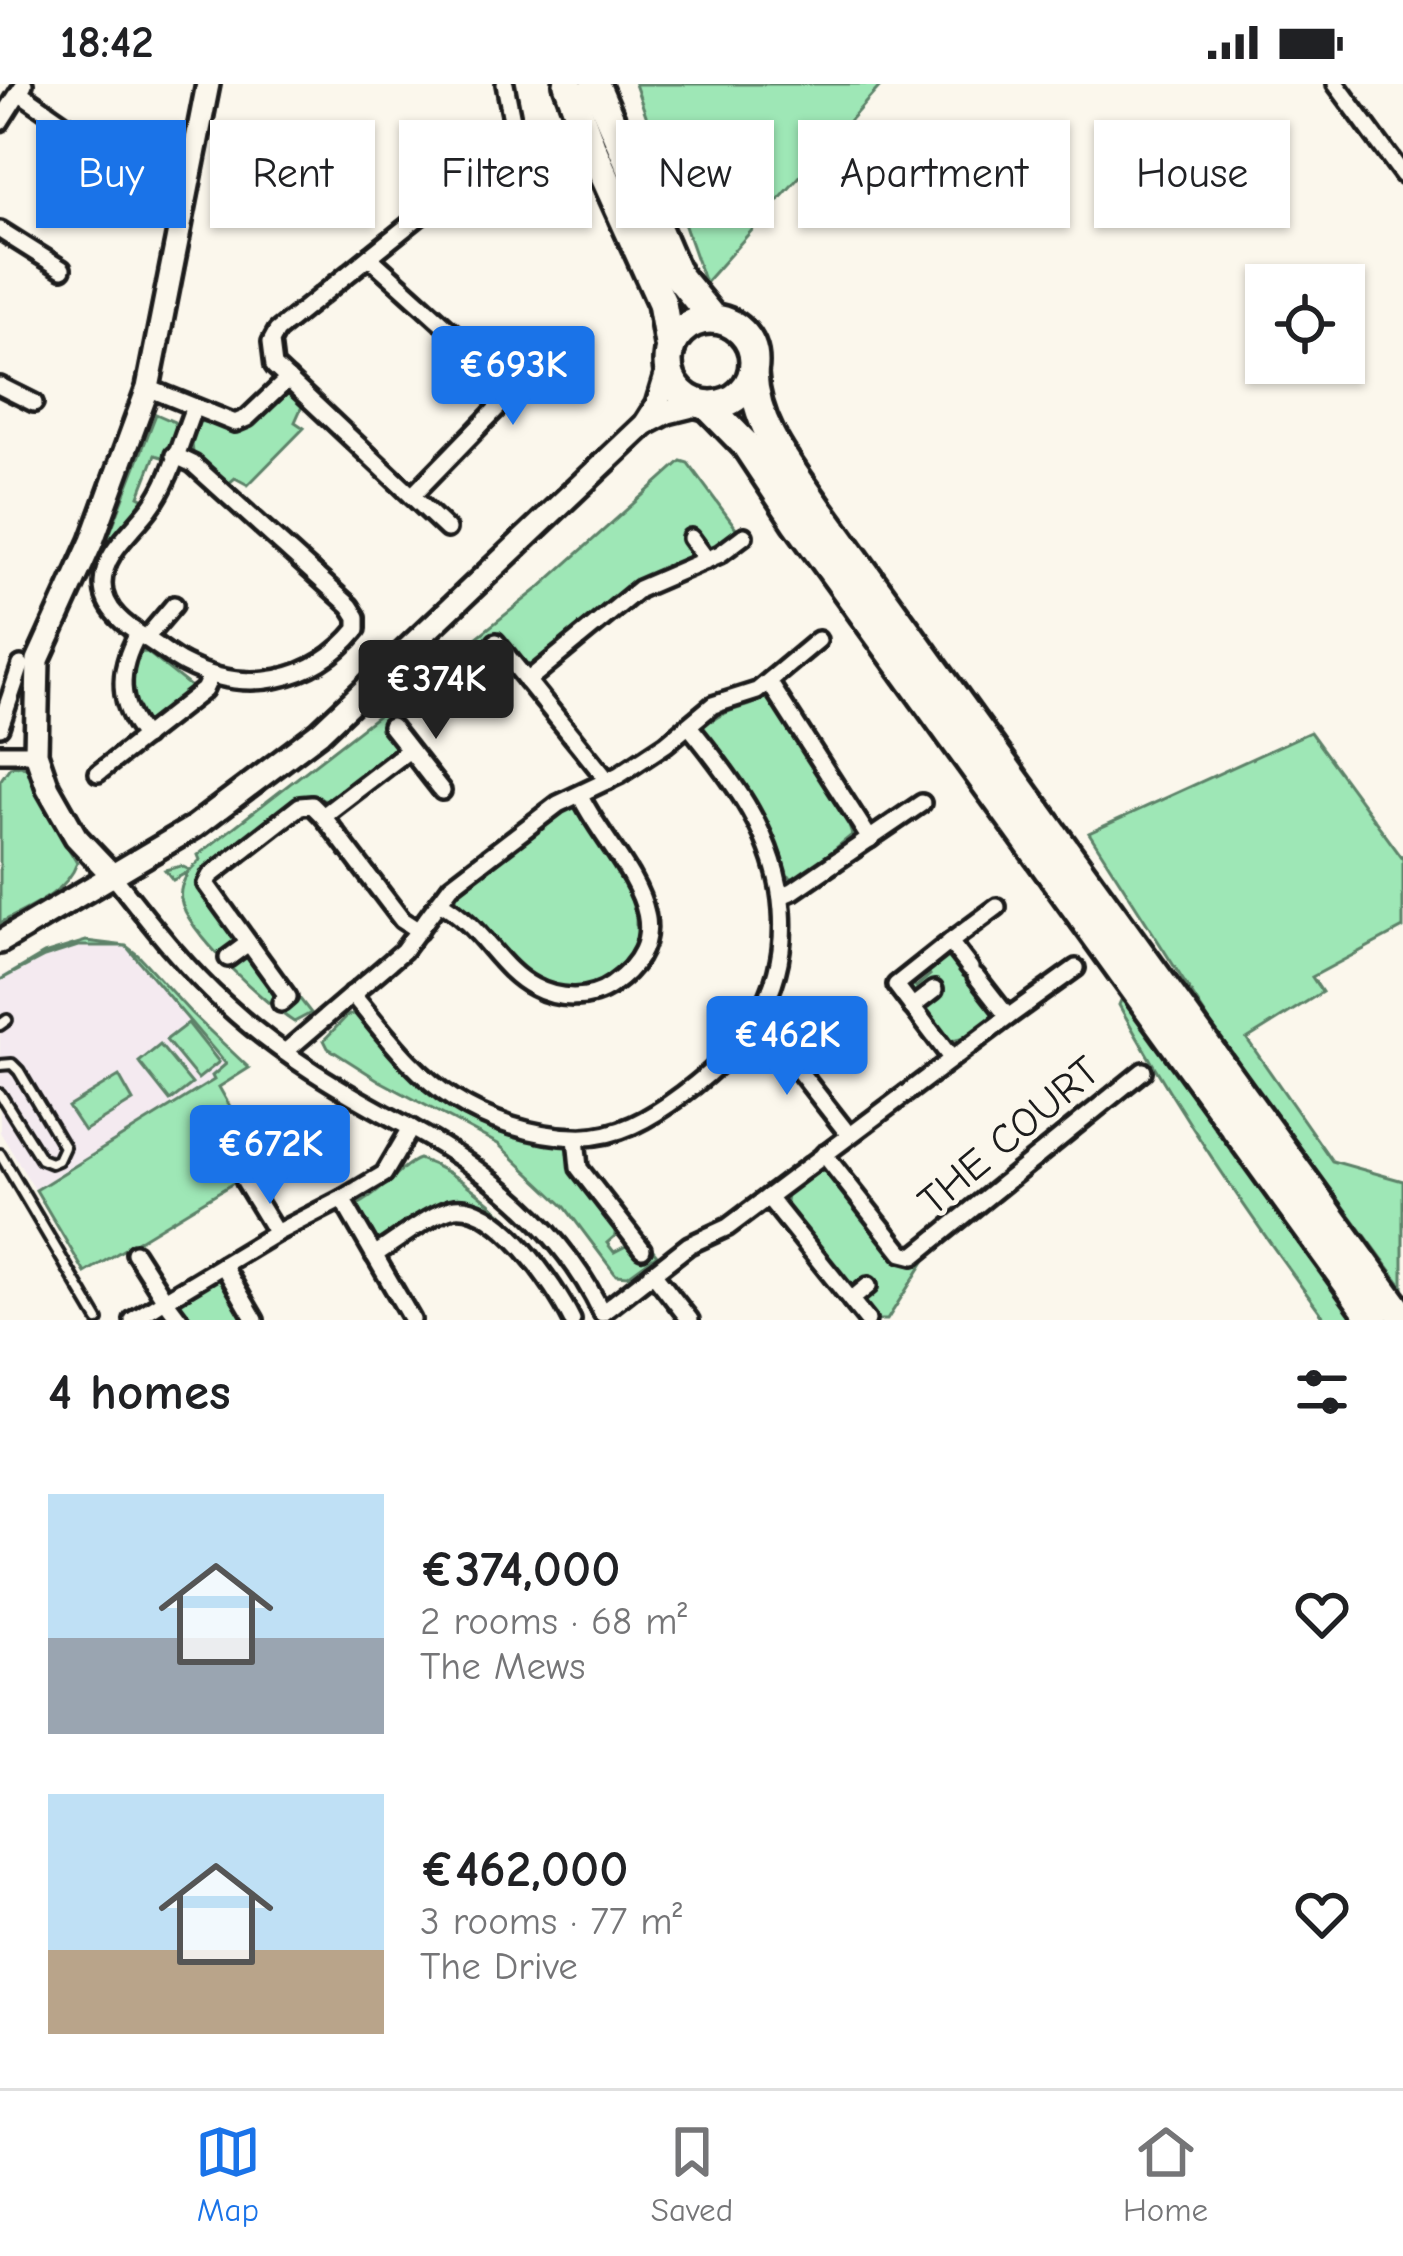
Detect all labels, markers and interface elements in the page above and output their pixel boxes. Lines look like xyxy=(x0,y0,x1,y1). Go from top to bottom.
text: 18:42 xyxy=(60,16,154,68)
chip: Buy xyxy=(36,120,186,228)
chip: Rent xyxy=(210,120,375,228)
chip: Filters xyxy=(399,120,592,228)
chip: New xyxy=(616,120,774,228)
chip: Apartment xyxy=(798,120,1070,228)
chip: House xyxy=(1094,120,1290,228)
map controls xyxy=(1245,264,1365,384)
button: locate xyxy=(1245,264,1365,384)
pin: €693K xyxy=(429,326,597,428)
text: €693K xyxy=(459,342,567,387)
pin: €374K xyxy=(352,640,520,742)
text: €374K xyxy=(386,656,486,701)
pin: €462K xyxy=(703,996,871,1098)
text: €462K xyxy=(734,1012,840,1057)
street label: THE COURT xyxy=(909,1046,1109,1226)
pin: €672K xyxy=(186,1105,354,1207)
text: €672K xyxy=(217,1121,323,1166)
icon: filters xyxy=(1289,1359,1355,1425)
text: 4 homes xyxy=(48,1363,231,1422)
text: €374,000 xyxy=(420,1540,620,1599)
icon: home xyxy=(144,1542,288,1686)
icon: heart xyxy=(1289,1581,1355,1647)
text: 2 rooms · 68 m² xyxy=(420,1599,687,1644)
text: The Mews xyxy=(420,1644,586,1689)
text: €462,000 xyxy=(420,1840,628,1899)
icon: home xyxy=(144,1842,288,1986)
icon: heart xyxy=(1289,1881,1355,1947)
text: 3 rooms · 77 m² xyxy=(420,1899,682,1944)
text: The Drive xyxy=(420,1944,578,1989)
tab: Map xyxy=(195,2119,261,2229)
tab: Saved xyxy=(651,2119,733,2229)
tab: Home xyxy=(1123,2119,1208,2229)

